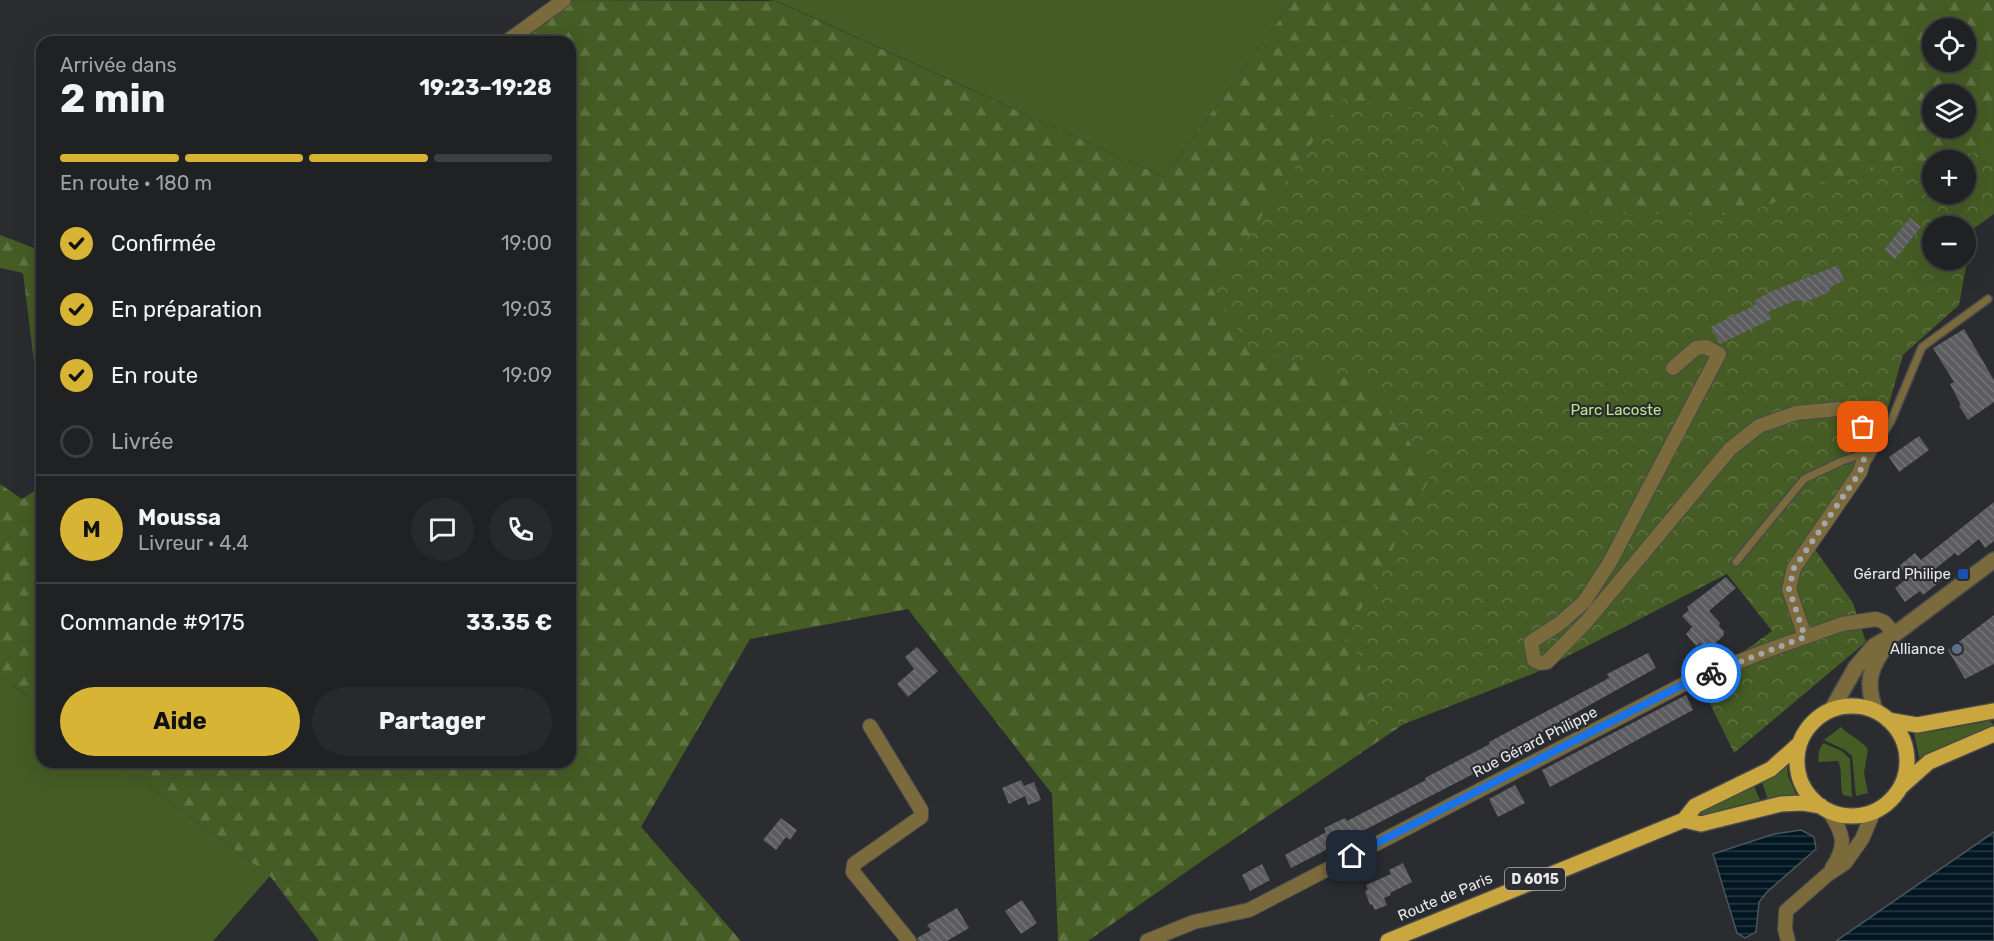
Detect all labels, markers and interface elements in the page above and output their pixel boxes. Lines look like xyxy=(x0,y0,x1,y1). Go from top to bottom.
map controls xyxy=(1922,18,1976,270)
button: locate xyxy=(1922,18,1976,72)
text: Arrivée dans xyxy=(60,53,177,77)
text: 19:23–19:28 xyxy=(419,74,552,101)
text: 2 min xyxy=(60,76,166,122)
button: layers xyxy=(1922,84,1976,138)
button: + xyxy=(1922,150,1976,204)
text: En route · 180 m xyxy=(60,171,212,195)
button: − xyxy=(1922,216,1976,270)
icon: check xyxy=(60,227,93,260)
text: Confirmée xyxy=(111,230,216,257)
text: 19:00 xyxy=(501,231,552,255)
icon: check xyxy=(60,293,93,326)
text: En préparation xyxy=(111,296,262,323)
text: 19:03 xyxy=(502,297,552,321)
icon: check xyxy=(60,359,93,392)
text: En route xyxy=(111,362,198,389)
text: 19:09 xyxy=(502,363,552,387)
park label: Parc Lacoste xyxy=(1571,401,1661,419)
pin xyxy=(1837,401,1888,452)
icon: bag xyxy=(1846,410,1879,443)
text: Livrée xyxy=(111,428,174,455)
button: chat xyxy=(411,498,474,561)
button: phone xyxy=(489,498,552,561)
text: Moussa xyxy=(138,504,221,531)
text: M xyxy=(82,516,101,543)
text: Livreur · 4.4 xyxy=(138,531,249,555)
place label: Gérard Philipe xyxy=(1853,565,1951,583)
marker: Gérard Philipe xyxy=(1956,567,1970,581)
text: Commande #9175 xyxy=(60,609,245,636)
text: 33.35 € xyxy=(466,609,552,636)
place label: Alliance xyxy=(1890,640,1945,658)
marker: Alliance xyxy=(1950,642,1964,656)
courier xyxy=(1681,643,1741,703)
icon: bike xyxy=(1695,657,1728,690)
button: Aide xyxy=(60,687,300,756)
button: Partager xyxy=(312,687,552,756)
street label: Rue Gérard Philippe xyxy=(1470,703,1600,781)
pin xyxy=(1326,830,1377,881)
icon: home xyxy=(1335,839,1368,872)
road number: D 6015 xyxy=(1505,868,1565,890)
street label: Route de Paris xyxy=(1395,869,1495,925)

